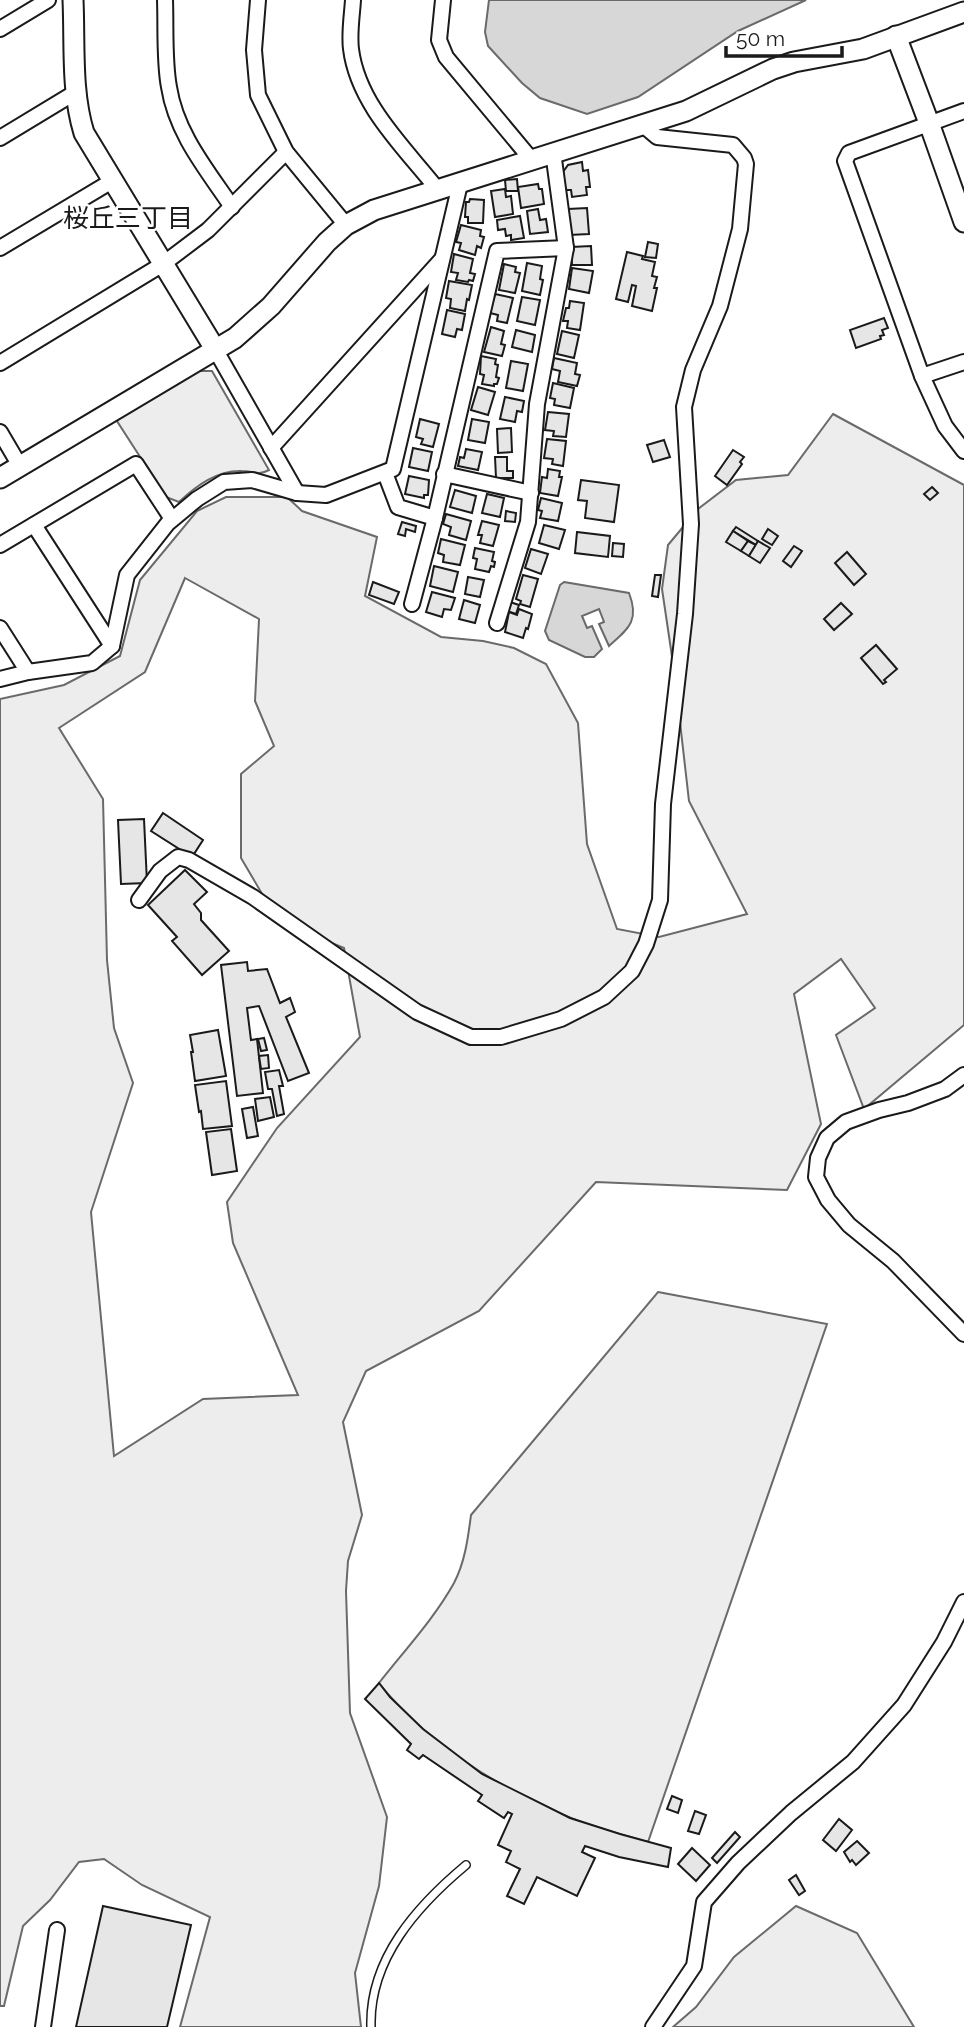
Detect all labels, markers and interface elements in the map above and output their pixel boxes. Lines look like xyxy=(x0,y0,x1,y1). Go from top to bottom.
scale bar xyxy=(726,14,842,58)
text: 50 m xyxy=(736,26,785,51)
district label: 桜丘三丁目 xyxy=(63,203,193,233)

